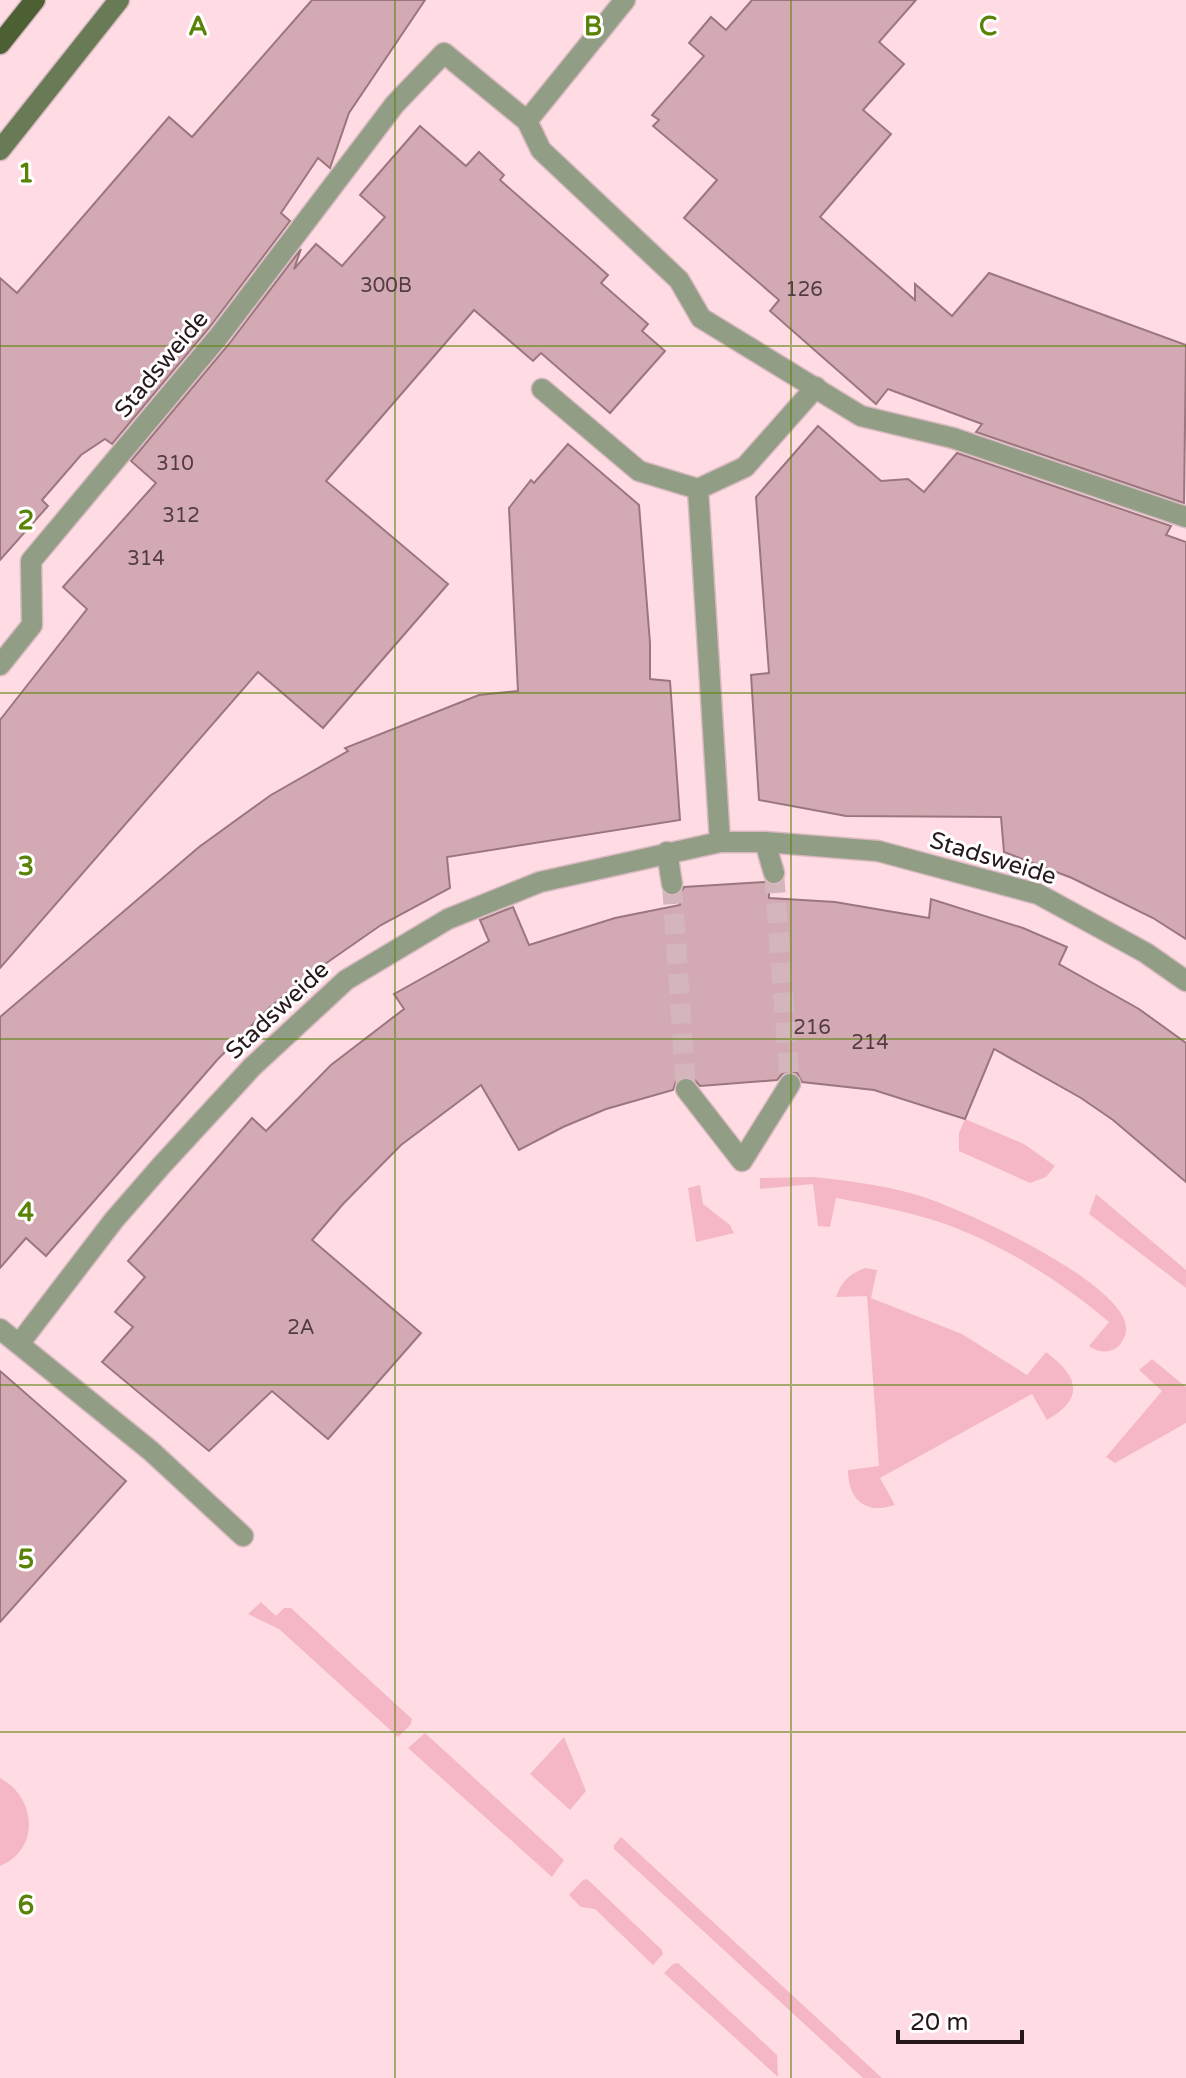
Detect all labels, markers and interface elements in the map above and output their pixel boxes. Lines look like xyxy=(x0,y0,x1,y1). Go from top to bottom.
text: A xyxy=(188,11,208,42)
text: B xyxy=(584,11,602,42)
text: C xyxy=(979,11,997,42)
text: 1 xyxy=(18,158,34,189)
house number: 300B xyxy=(360,274,412,298)
house number: 126 xyxy=(785,278,823,302)
street label: Stadsweide xyxy=(108,305,214,424)
house number: 310 xyxy=(156,452,194,476)
house number: 312 xyxy=(162,504,200,528)
text: 2 xyxy=(18,505,34,536)
house number: 314 xyxy=(127,547,165,571)
street label: Stadsweide xyxy=(926,826,1060,891)
text: 3 xyxy=(18,851,34,882)
street label: Stadsweide xyxy=(220,955,335,1066)
house number: 216 xyxy=(793,1016,831,1040)
house number: 214 xyxy=(851,1031,889,1055)
text: 4 xyxy=(18,1197,34,1228)
house number: 2A xyxy=(287,1316,315,1340)
text: 5 xyxy=(18,1544,34,1575)
text: 6 xyxy=(18,1890,34,1921)
scale bar xyxy=(898,1994,1022,2044)
text: 20 m xyxy=(910,2008,968,2037)

